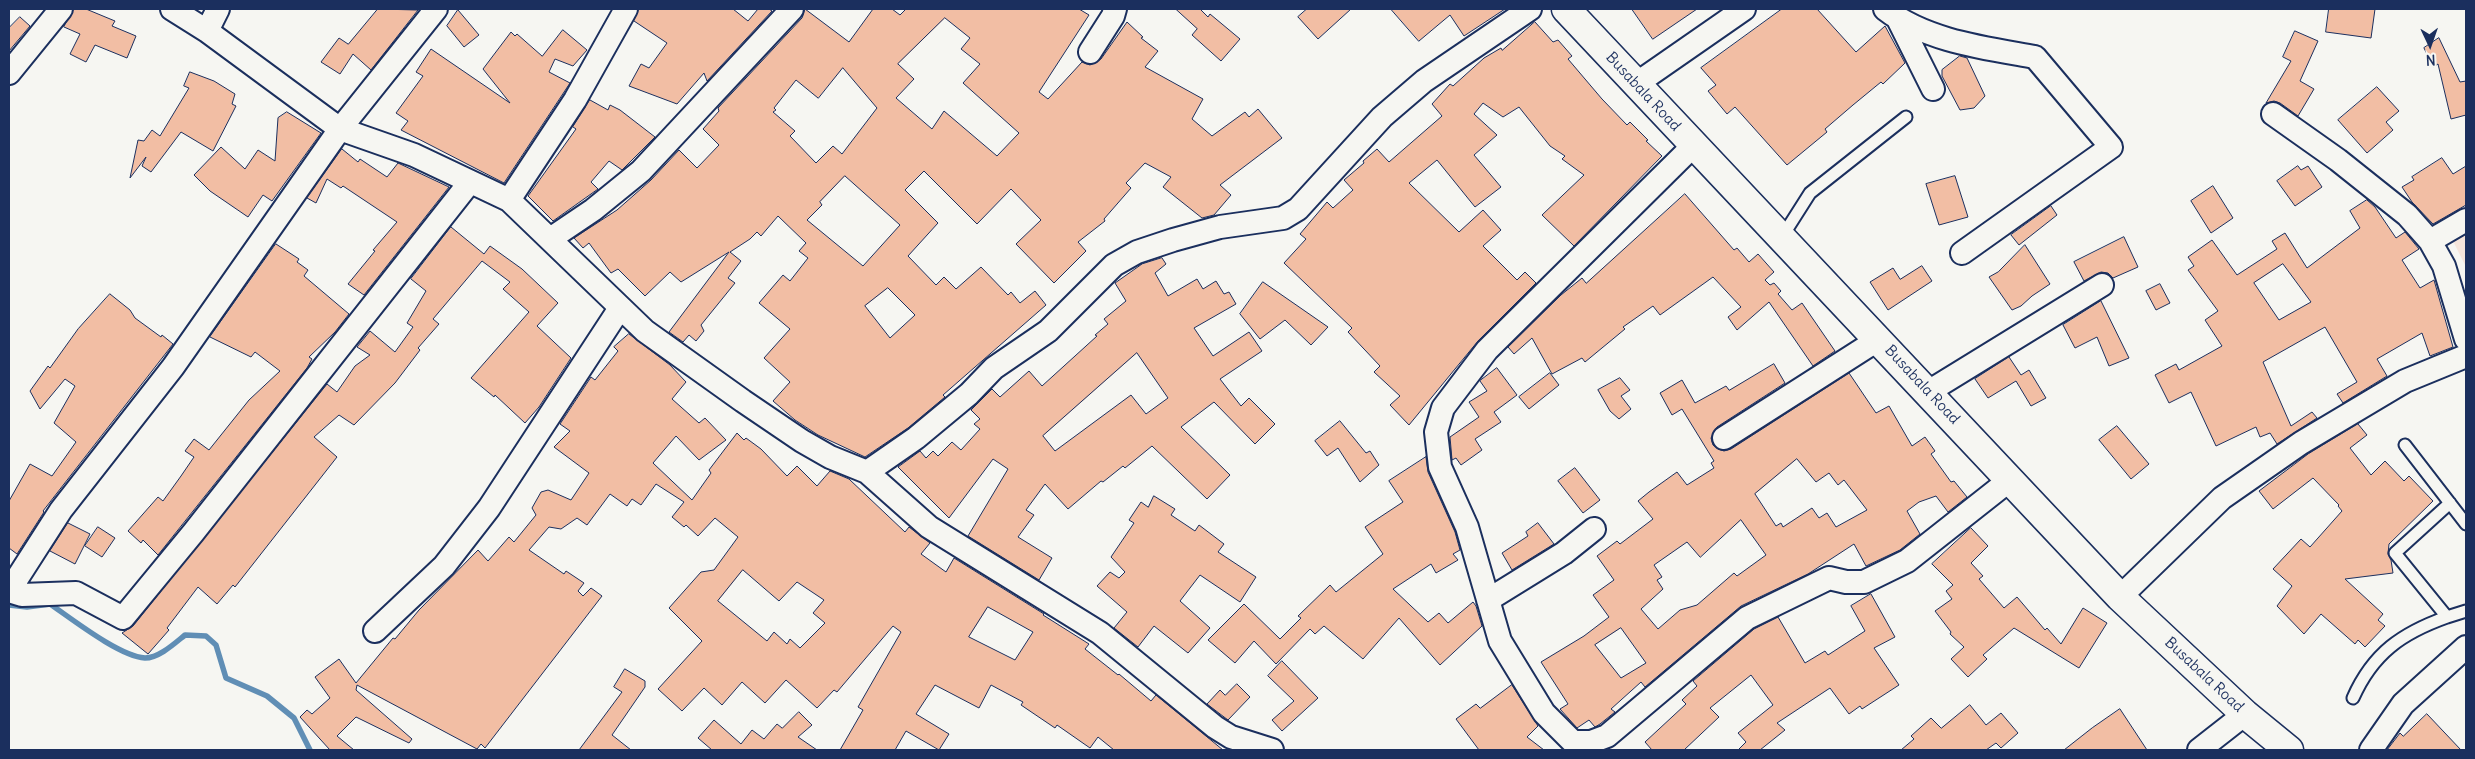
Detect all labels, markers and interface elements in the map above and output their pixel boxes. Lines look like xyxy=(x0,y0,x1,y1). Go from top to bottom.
north arrow xyxy=(2405,20,2455,70)
street label: Busabala Road xyxy=(1602,49,1684,135)
text: N xyxy=(2425,51,2436,69)
street label: Busabala Road xyxy=(1881,342,1963,428)
street label: Busabala Road xyxy=(2161,634,2247,716)

